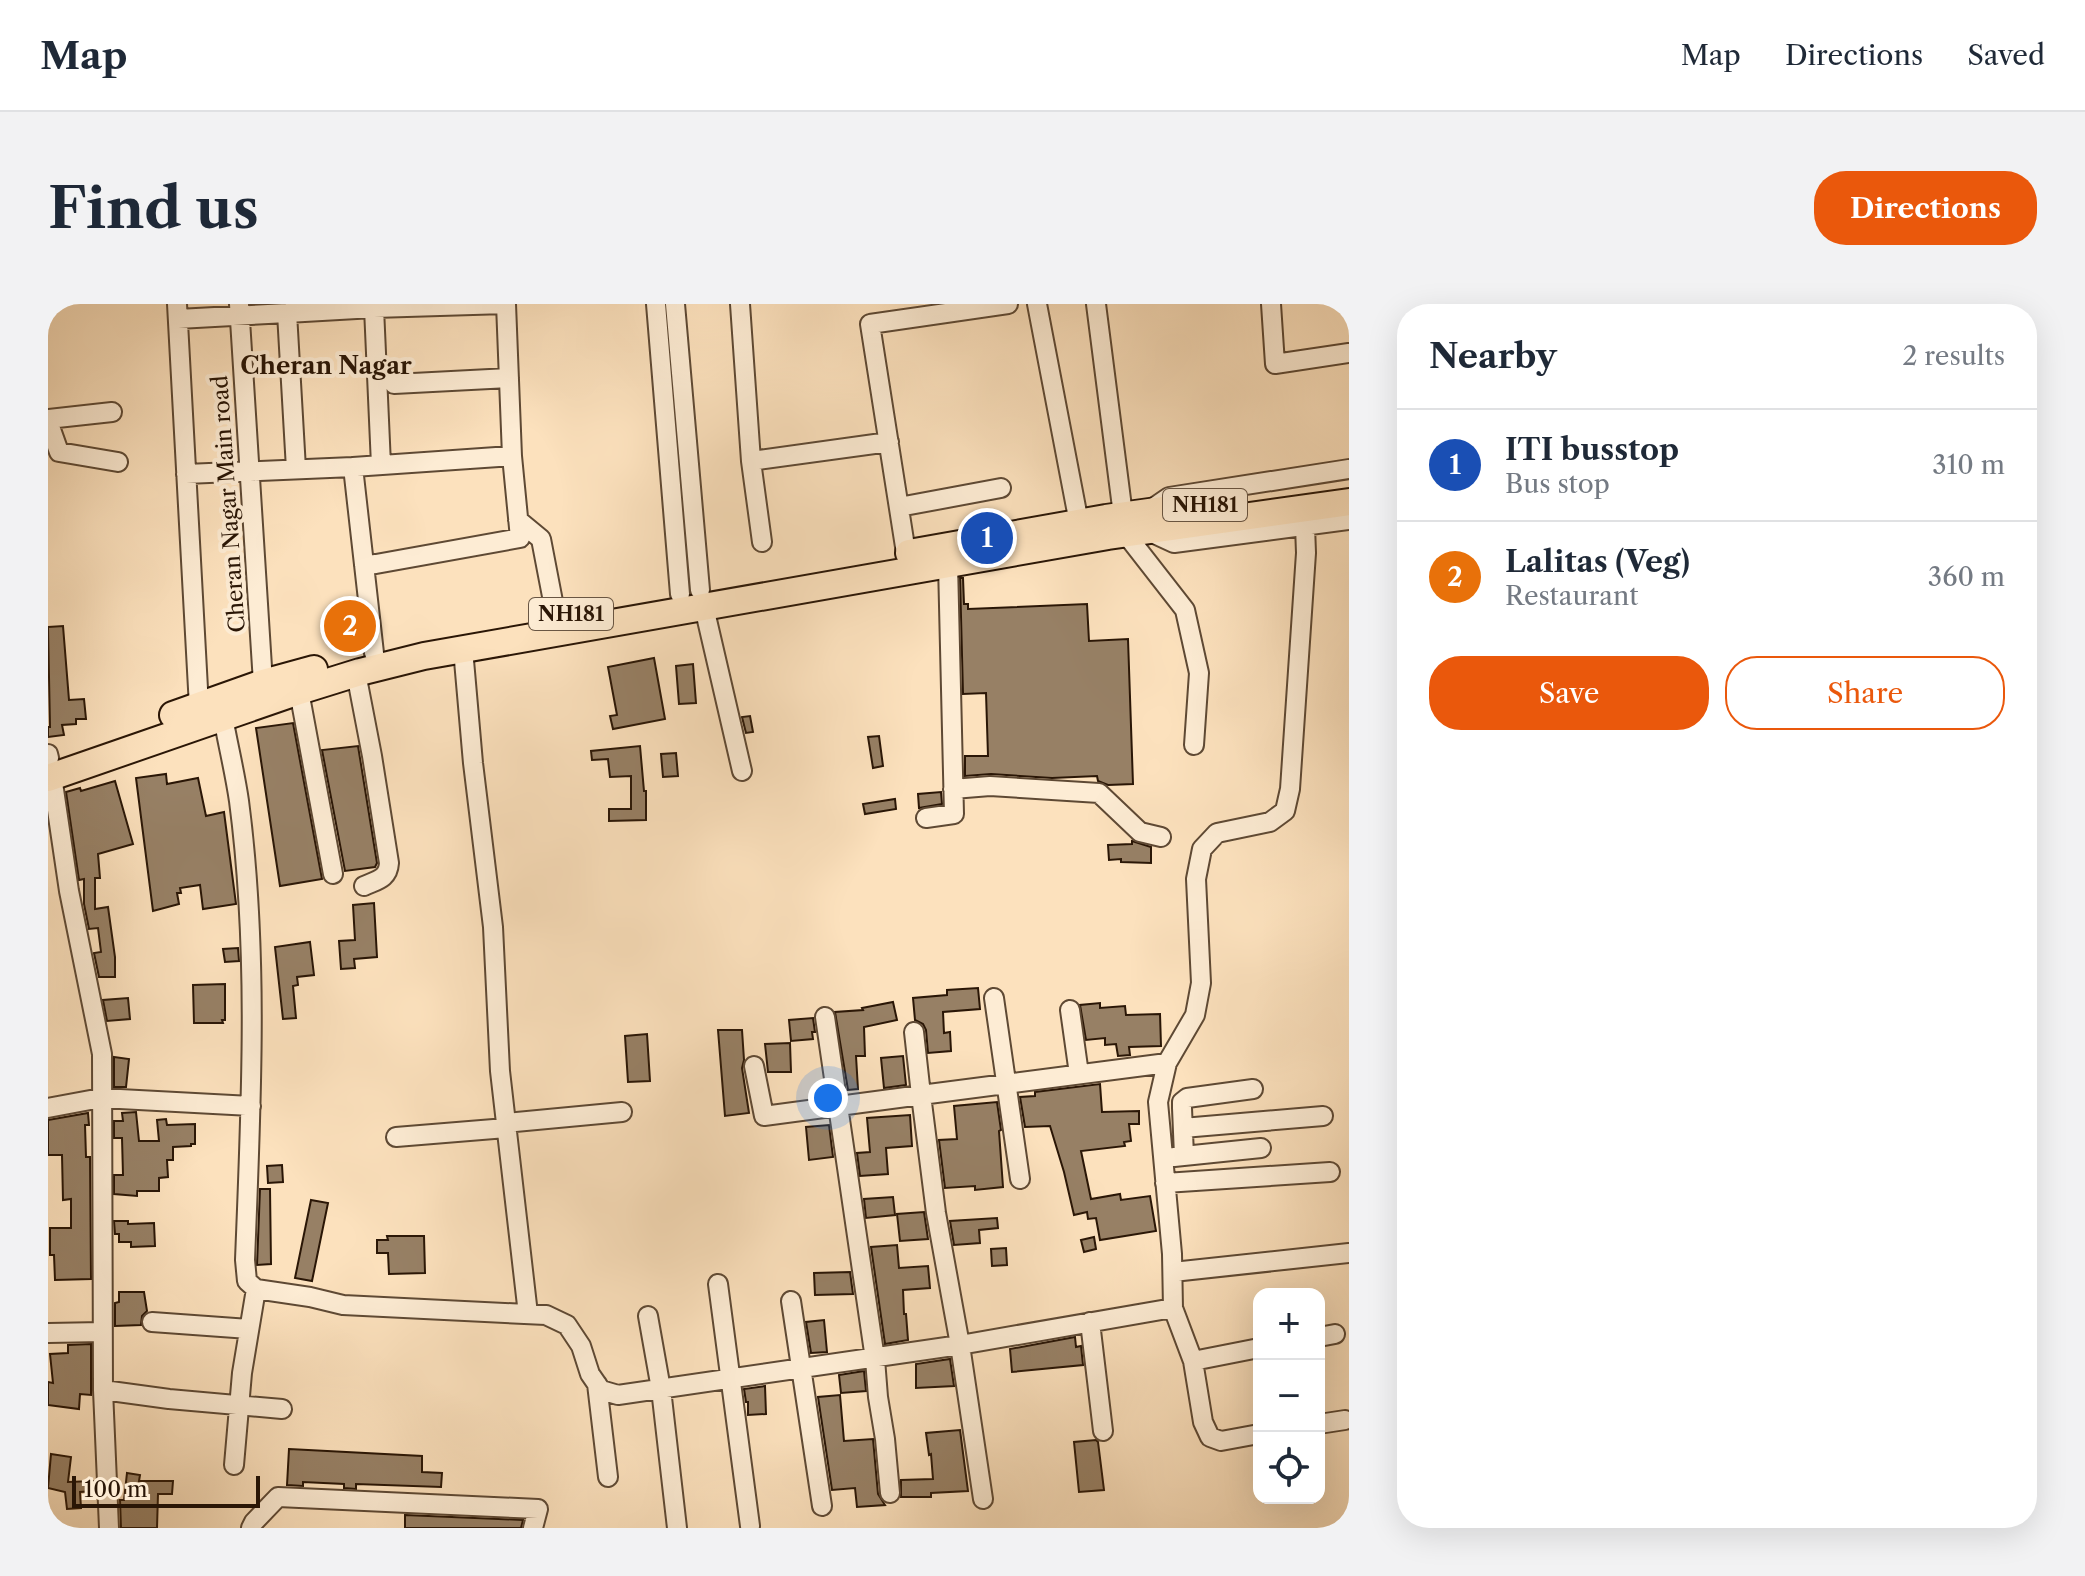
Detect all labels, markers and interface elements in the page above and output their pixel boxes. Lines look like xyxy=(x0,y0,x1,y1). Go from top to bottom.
text: Map xyxy=(40,32,128,79)
text: Map xyxy=(1681,38,1741,72)
text: Directions xyxy=(1785,38,1923,72)
text: Saved xyxy=(1967,38,2045,72)
button: Directions xyxy=(1814,171,2037,245)
text: Find us xyxy=(48,174,259,243)
text: Nearby xyxy=(1429,335,1557,377)
text: 2 results xyxy=(1902,340,2005,372)
district label: Cheran Nagar xyxy=(240,351,412,380)
street label: Cheran Nagar Main road xyxy=(206,374,251,634)
text: ITI busstop xyxy=(1505,431,1679,468)
text: 1 xyxy=(1449,449,1461,481)
text: 310 m xyxy=(1932,449,2005,481)
text: Bus stop xyxy=(1505,468,1610,500)
road number: NH181 xyxy=(1163,489,1247,521)
pin: 1 xyxy=(961,508,1013,568)
text: Lalitas (Veg) xyxy=(1505,543,1690,580)
text: 2 xyxy=(1447,561,1463,593)
text: 360 m xyxy=(1928,561,2005,593)
text: Restaurant xyxy=(1505,580,1639,612)
pin: 2 xyxy=(324,596,376,656)
road number: NH181 xyxy=(529,598,613,630)
button: Save xyxy=(1429,656,1709,730)
button: Share xyxy=(1725,656,2005,730)
your location xyxy=(808,1078,848,1118)
map controls xyxy=(1253,1288,1325,1504)
button: + xyxy=(1253,1288,1325,1360)
button: − xyxy=(1253,1360,1325,1432)
button: locate xyxy=(1253,1432,1325,1504)
scale bar xyxy=(72,1472,260,1508)
text: 100 m xyxy=(84,1476,147,1503)

